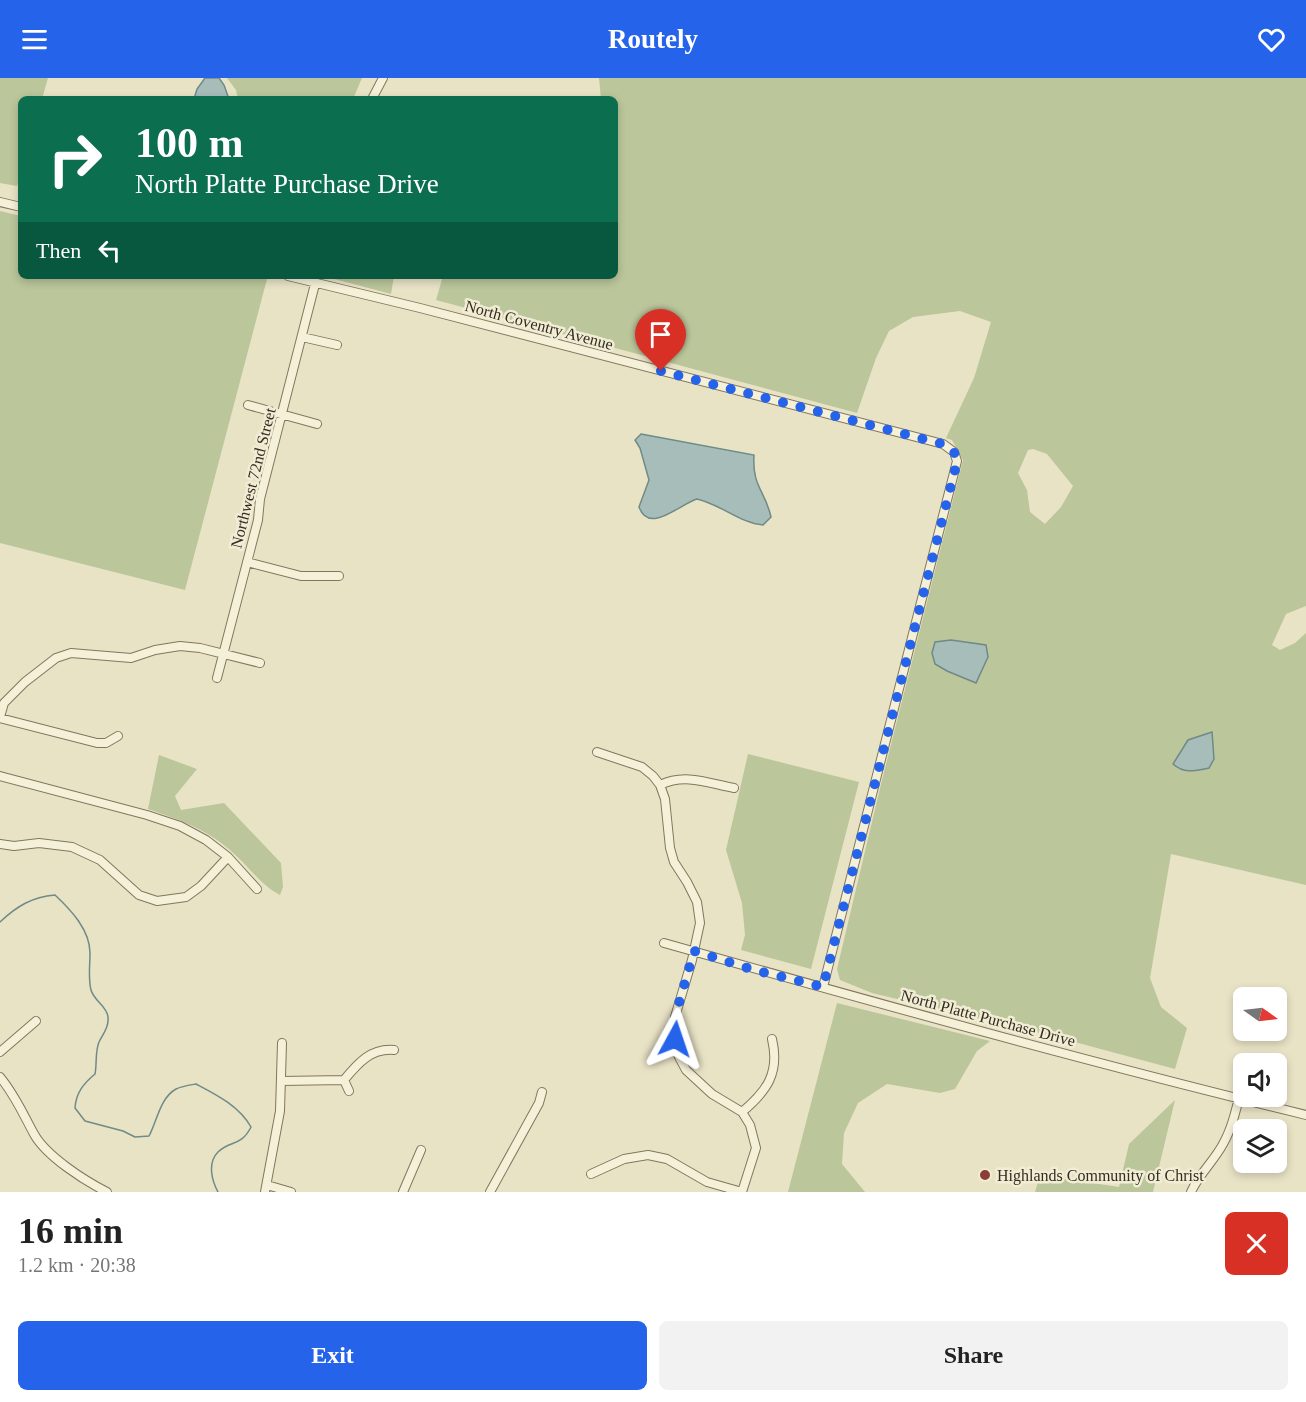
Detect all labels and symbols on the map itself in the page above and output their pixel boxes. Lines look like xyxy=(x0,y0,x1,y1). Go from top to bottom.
street label: North Coventry Avenue xyxy=(463,297,615,354)
pin xyxy=(635,309,686,371)
street label: Northwest 72nd Street xyxy=(227,406,279,550)
street label: North Platte Purchase Drive xyxy=(899,987,1077,1049)
north arrow xyxy=(1233,987,1287,1041)
position arrow xyxy=(643,1007,707,1071)
place label: Highlands Community of Christ xyxy=(997,1167,1204,1185)
marker: Highlands Community of Christ xyxy=(978,1168,992,1182)

